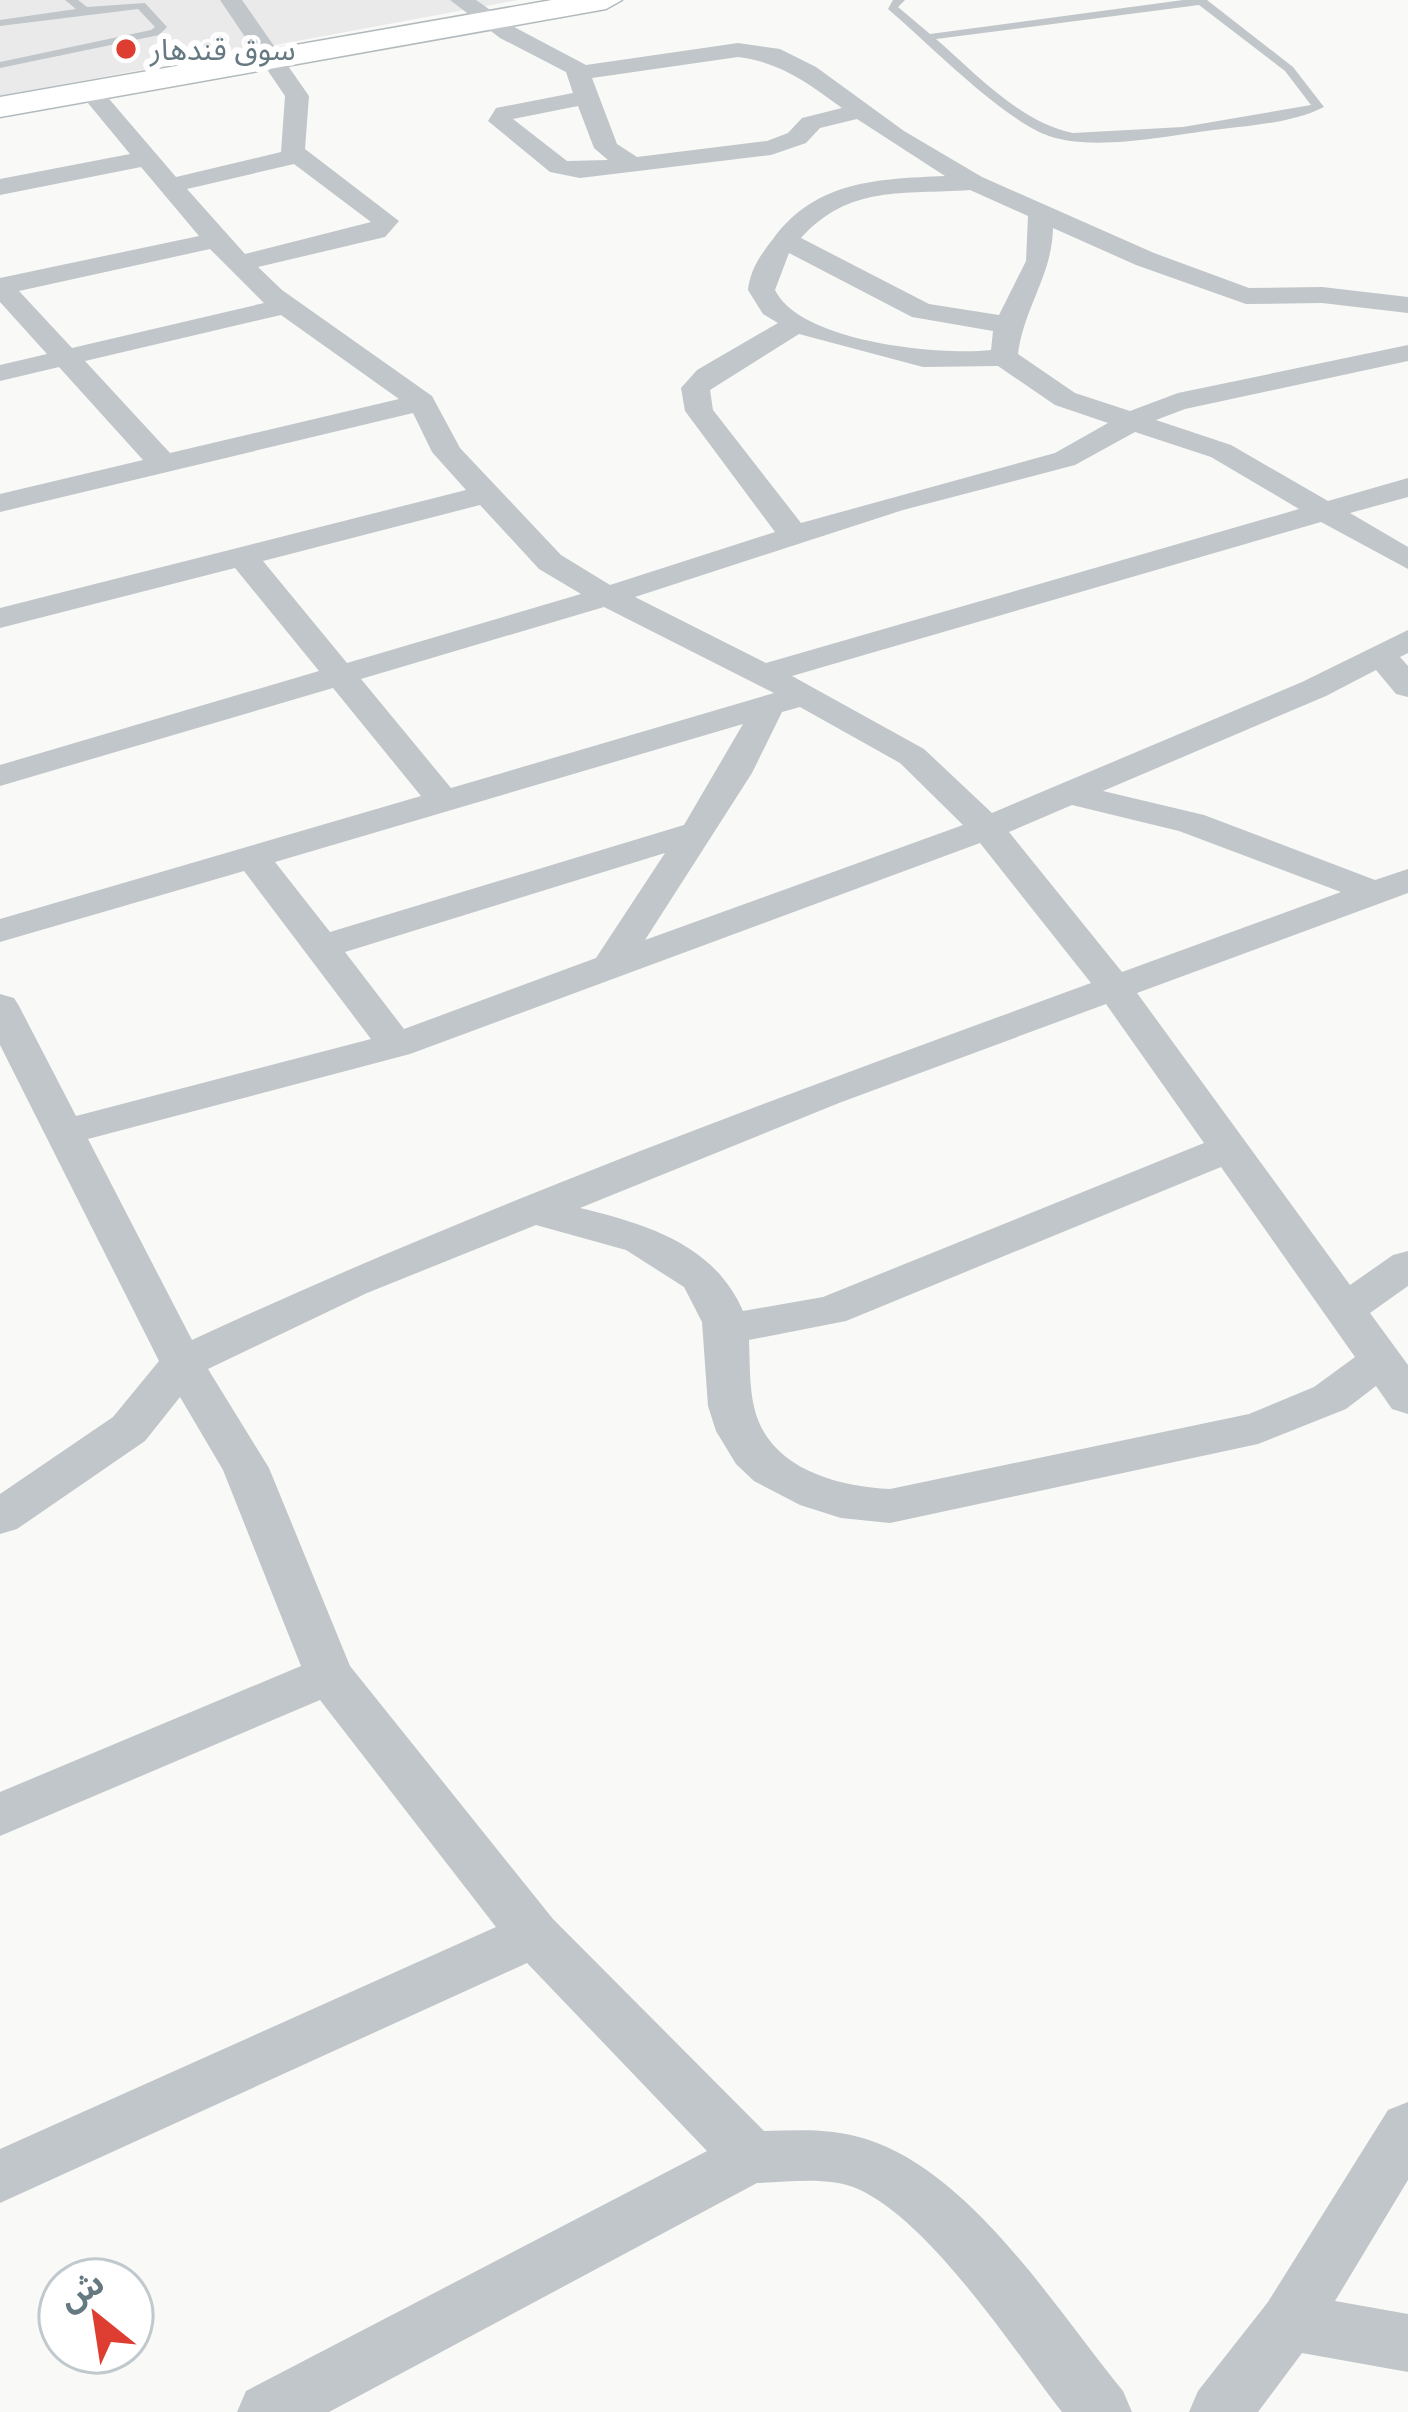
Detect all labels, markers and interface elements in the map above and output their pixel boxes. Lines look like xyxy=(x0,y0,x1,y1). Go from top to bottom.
place label: سوق قندهار xyxy=(149,30,296,69)
marker: سوق قندهار xyxy=(113,36,139,62)
north arrow xyxy=(36,2256,156,2376)
text: ش xyxy=(51,2261,112,2320)

